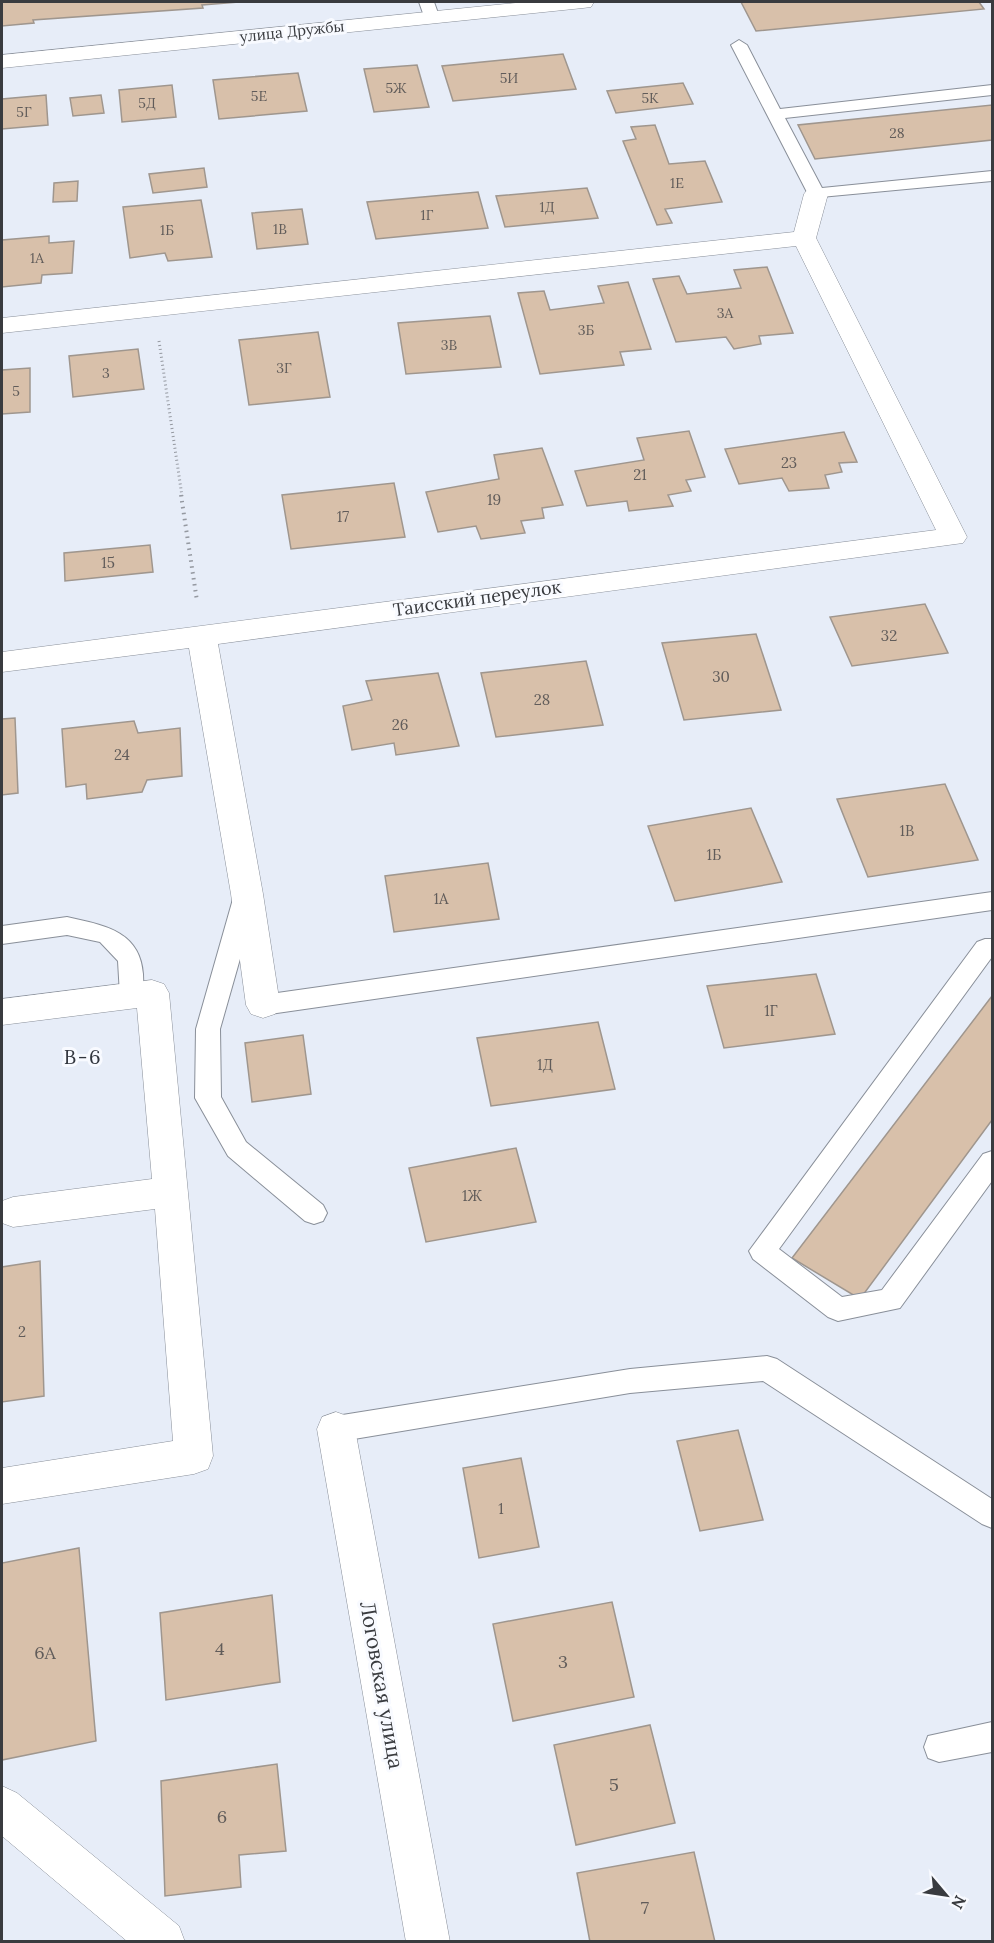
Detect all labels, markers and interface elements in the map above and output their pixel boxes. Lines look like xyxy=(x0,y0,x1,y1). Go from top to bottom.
street label: улица Дружбы xyxy=(239,16,345,46)
house number: 5И xyxy=(500,69,518,87)
house number: 5Ж xyxy=(385,79,407,97)
house number: 5Е xyxy=(251,87,267,105)
house number: 5К xyxy=(641,89,659,107)
house number: 5Д xyxy=(138,94,156,112)
house number: 5Г xyxy=(16,103,32,121)
house number: 28 xyxy=(889,124,905,142)
house number: 1Е xyxy=(670,174,684,192)
house number: 1Д xyxy=(540,198,555,216)
house number: 1Г xyxy=(421,206,434,224)
house number: 1В xyxy=(273,220,287,238)
house number: 1Б xyxy=(160,221,174,239)
house number: 1А xyxy=(30,249,44,267)
house number: 3А xyxy=(717,304,734,322)
house number: 3Б xyxy=(578,321,595,339)
house number: 3В xyxy=(441,336,458,354)
house number: 3Г xyxy=(276,359,292,377)
house number: 3 xyxy=(102,364,110,382)
house number: 5 xyxy=(12,382,20,400)
house number: 23 xyxy=(781,453,797,472)
house number: 21 xyxy=(633,465,647,484)
house number: 19 xyxy=(487,490,501,509)
house number: 17 xyxy=(337,507,349,526)
house number: 15 xyxy=(101,553,115,572)
street label: Таисский переулок xyxy=(392,575,563,621)
house number: 32 xyxy=(881,626,897,645)
house number: 30 xyxy=(712,667,730,686)
house number: 28 xyxy=(534,690,550,709)
house number: 26 xyxy=(392,715,408,734)
house number: 24 xyxy=(114,745,130,764)
house number: 1В xyxy=(900,821,914,840)
house number: 1Б xyxy=(707,845,721,864)
house number: 1А xyxy=(433,889,449,908)
house number: 1Г xyxy=(764,1001,778,1020)
district label: В-6 xyxy=(64,1044,102,1069)
house number: 1Д xyxy=(537,1055,553,1074)
house number: 1Ж xyxy=(462,1186,483,1205)
house number: 2 xyxy=(18,1322,26,1341)
house number: 1 xyxy=(498,1499,504,1518)
street label: Логовская улица xyxy=(354,1599,410,1771)
house number: 4 xyxy=(215,1637,225,1660)
house number: 6А xyxy=(34,1641,57,1664)
house number: 3 xyxy=(558,1650,568,1673)
house number: 5 xyxy=(609,1773,619,1796)
house number: 6 xyxy=(217,1805,227,1828)
north arrow xyxy=(916,1865,976,1925)
text: N xyxy=(947,1892,971,1913)
house number: 7 xyxy=(641,1896,649,1919)

